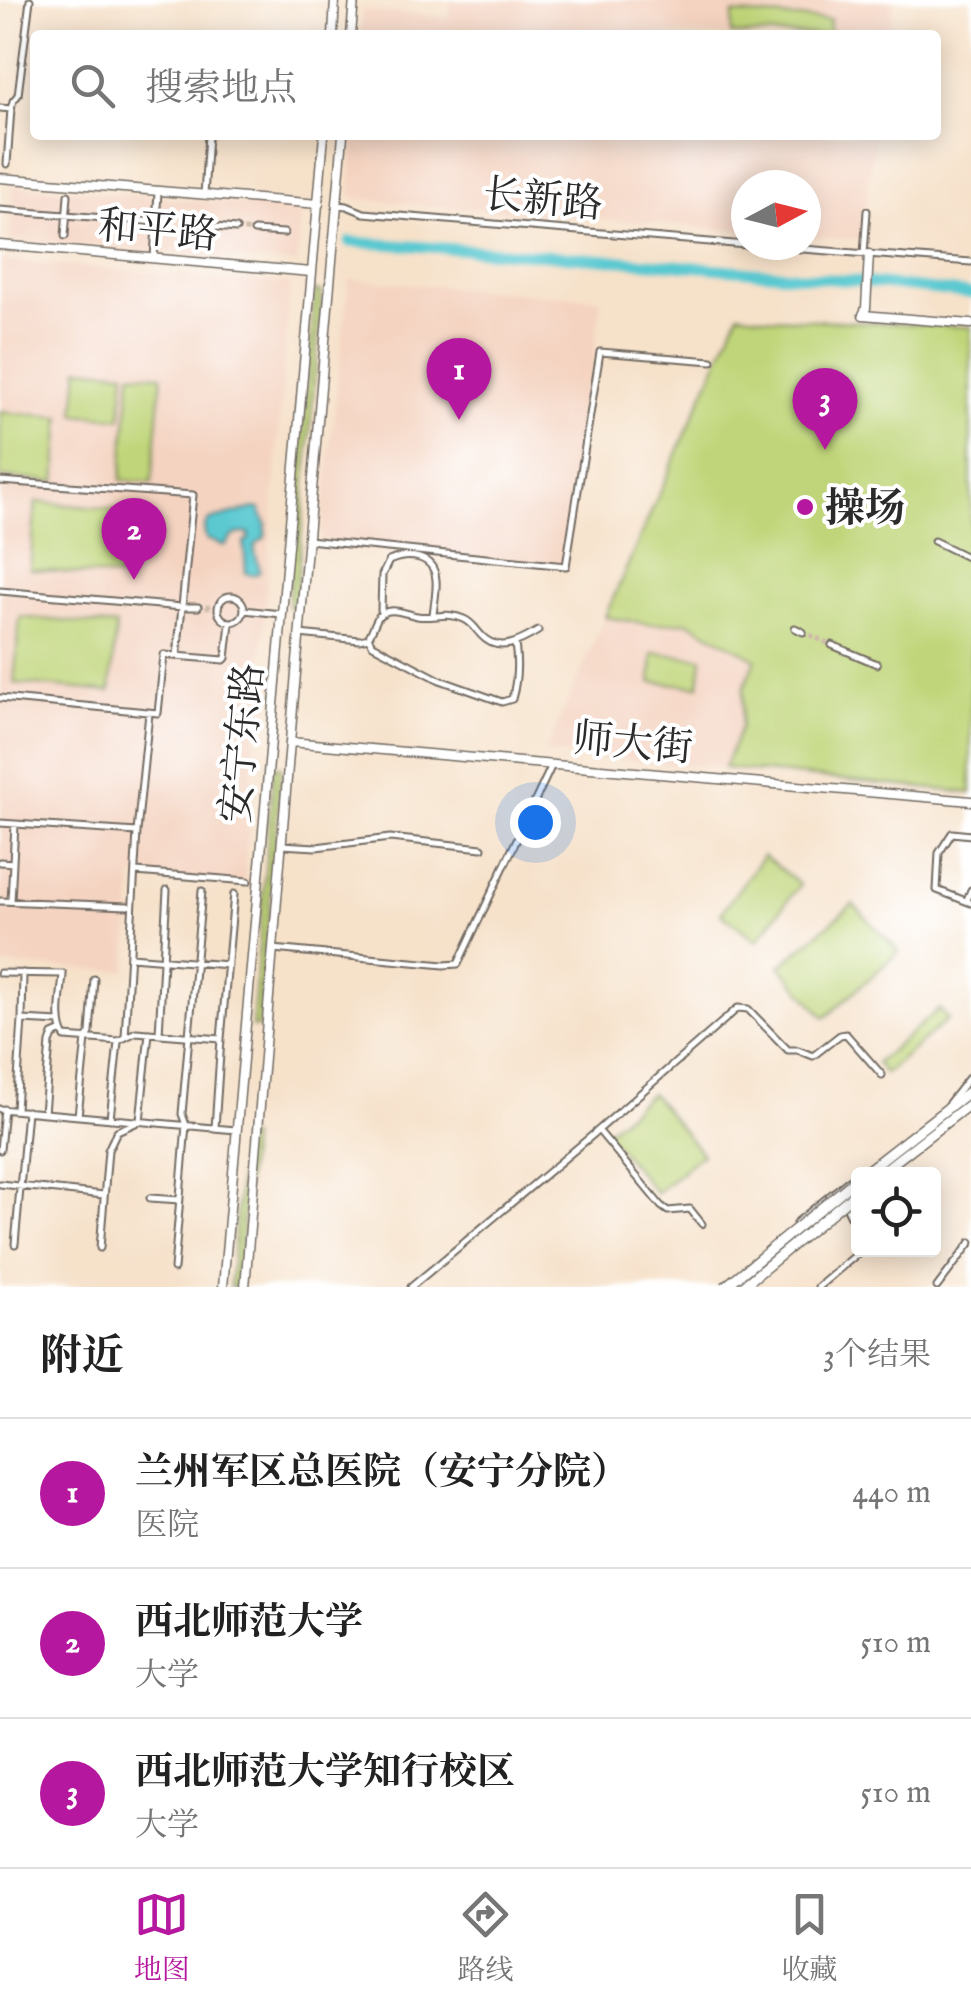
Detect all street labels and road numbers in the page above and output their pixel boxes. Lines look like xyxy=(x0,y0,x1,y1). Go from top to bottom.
street label: 长新路 xyxy=(481,171,605,232)
street label: 和平路 xyxy=(96,202,220,263)
street label: 安宁东路 xyxy=(212,661,277,825)
street label: 师大街 xyxy=(571,715,695,776)

